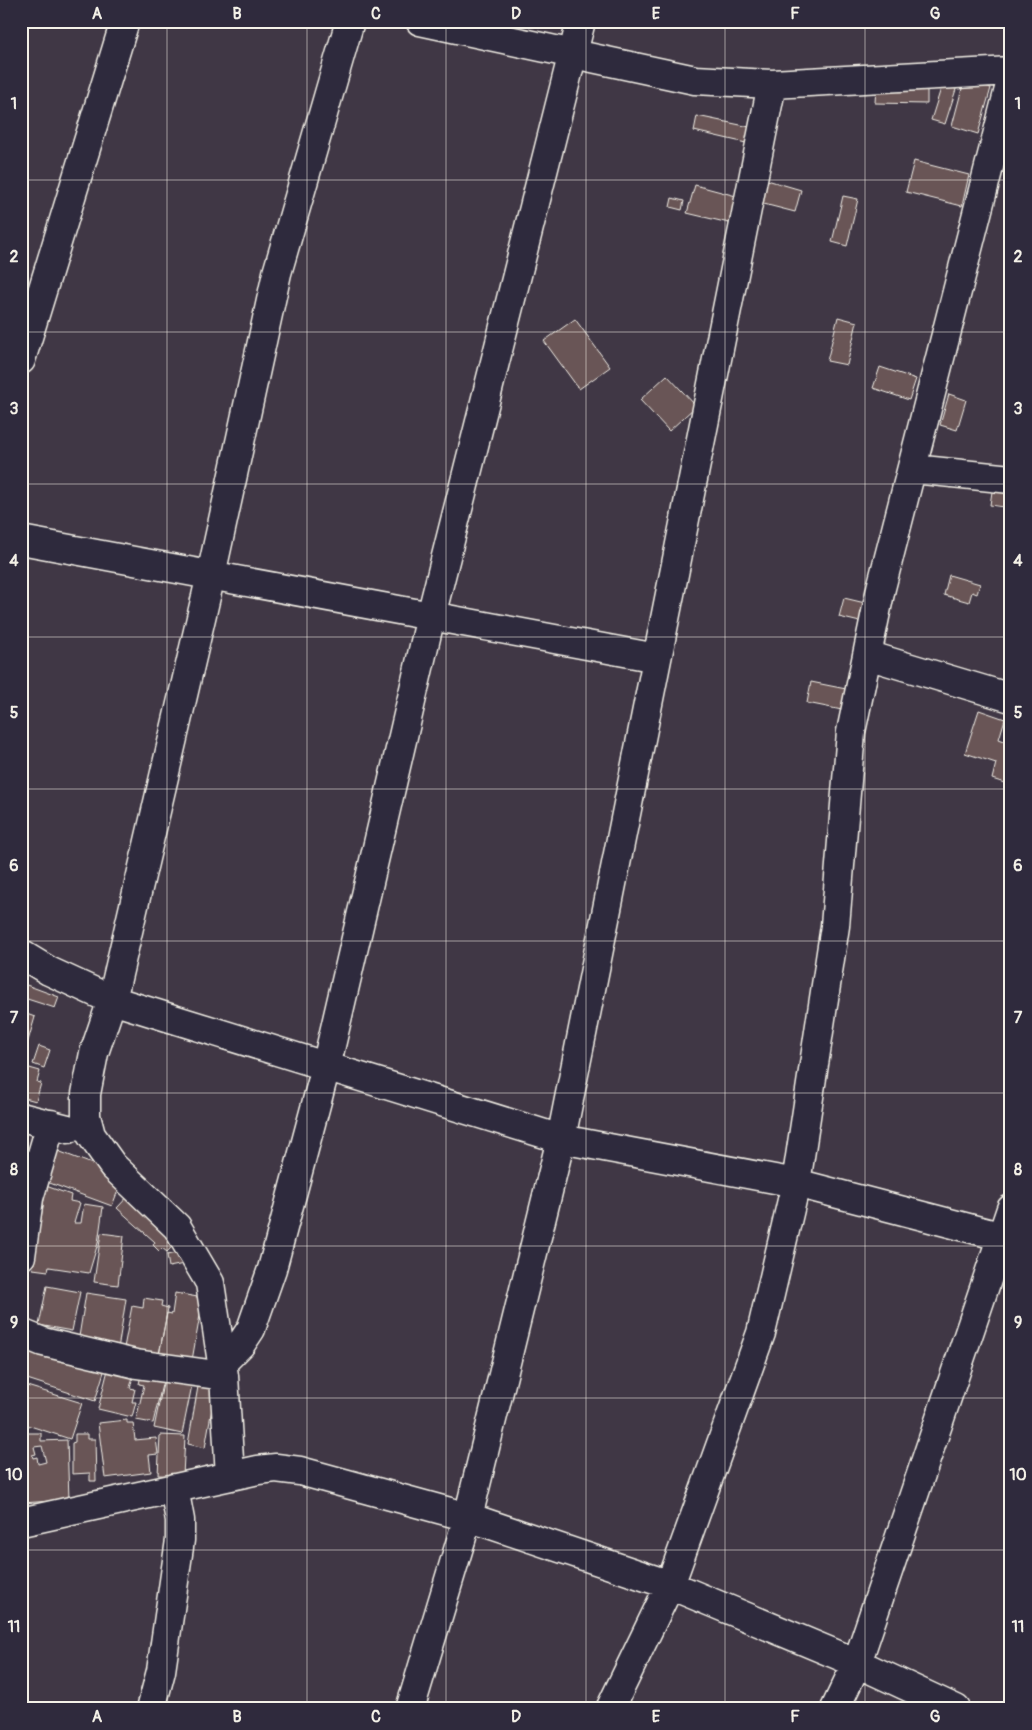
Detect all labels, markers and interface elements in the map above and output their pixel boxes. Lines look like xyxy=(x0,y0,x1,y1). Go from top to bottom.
text: A xyxy=(92,4,103,24)
text: B xyxy=(232,4,242,24)
text: C xyxy=(371,4,381,24)
text: D xyxy=(511,4,521,24)
text: E xyxy=(652,4,661,24)
text: F xyxy=(790,4,800,24)
text: G xyxy=(930,4,941,24)
text: 1 xyxy=(11,94,17,114)
text: 1 xyxy=(1015,94,1021,114)
text: 2 xyxy=(10,247,19,267)
text: 2 xyxy=(1014,247,1023,267)
text: 3 xyxy=(10,399,19,419)
text: 3 xyxy=(1014,399,1023,419)
text: 4 xyxy=(9,551,19,571)
text: 4 xyxy=(1013,551,1023,571)
text: 5 xyxy=(10,703,19,723)
text: 5 xyxy=(1014,703,1023,723)
text: 6 xyxy=(9,856,19,876)
text: 6 xyxy=(1013,856,1023,876)
text: 7 xyxy=(10,1008,19,1028)
text: 7 xyxy=(1014,1008,1023,1028)
text: 8 xyxy=(10,1160,18,1180)
text: 8 xyxy=(1014,1160,1022,1180)
text: 9 xyxy=(10,1313,18,1333)
text: 9 xyxy=(1014,1313,1022,1333)
text: 10 xyxy=(5,1465,23,1485)
text: 10 xyxy=(1009,1465,1027,1485)
text: 11 xyxy=(8,1617,20,1637)
text: 11 xyxy=(1012,1617,1024,1637)
text: A xyxy=(92,1707,103,1727)
text: B xyxy=(232,1707,242,1727)
text: C xyxy=(371,1707,381,1727)
text: D xyxy=(511,1707,521,1727)
text: E xyxy=(652,1707,661,1727)
text: F xyxy=(790,1707,800,1727)
text: G xyxy=(930,1707,941,1727)

